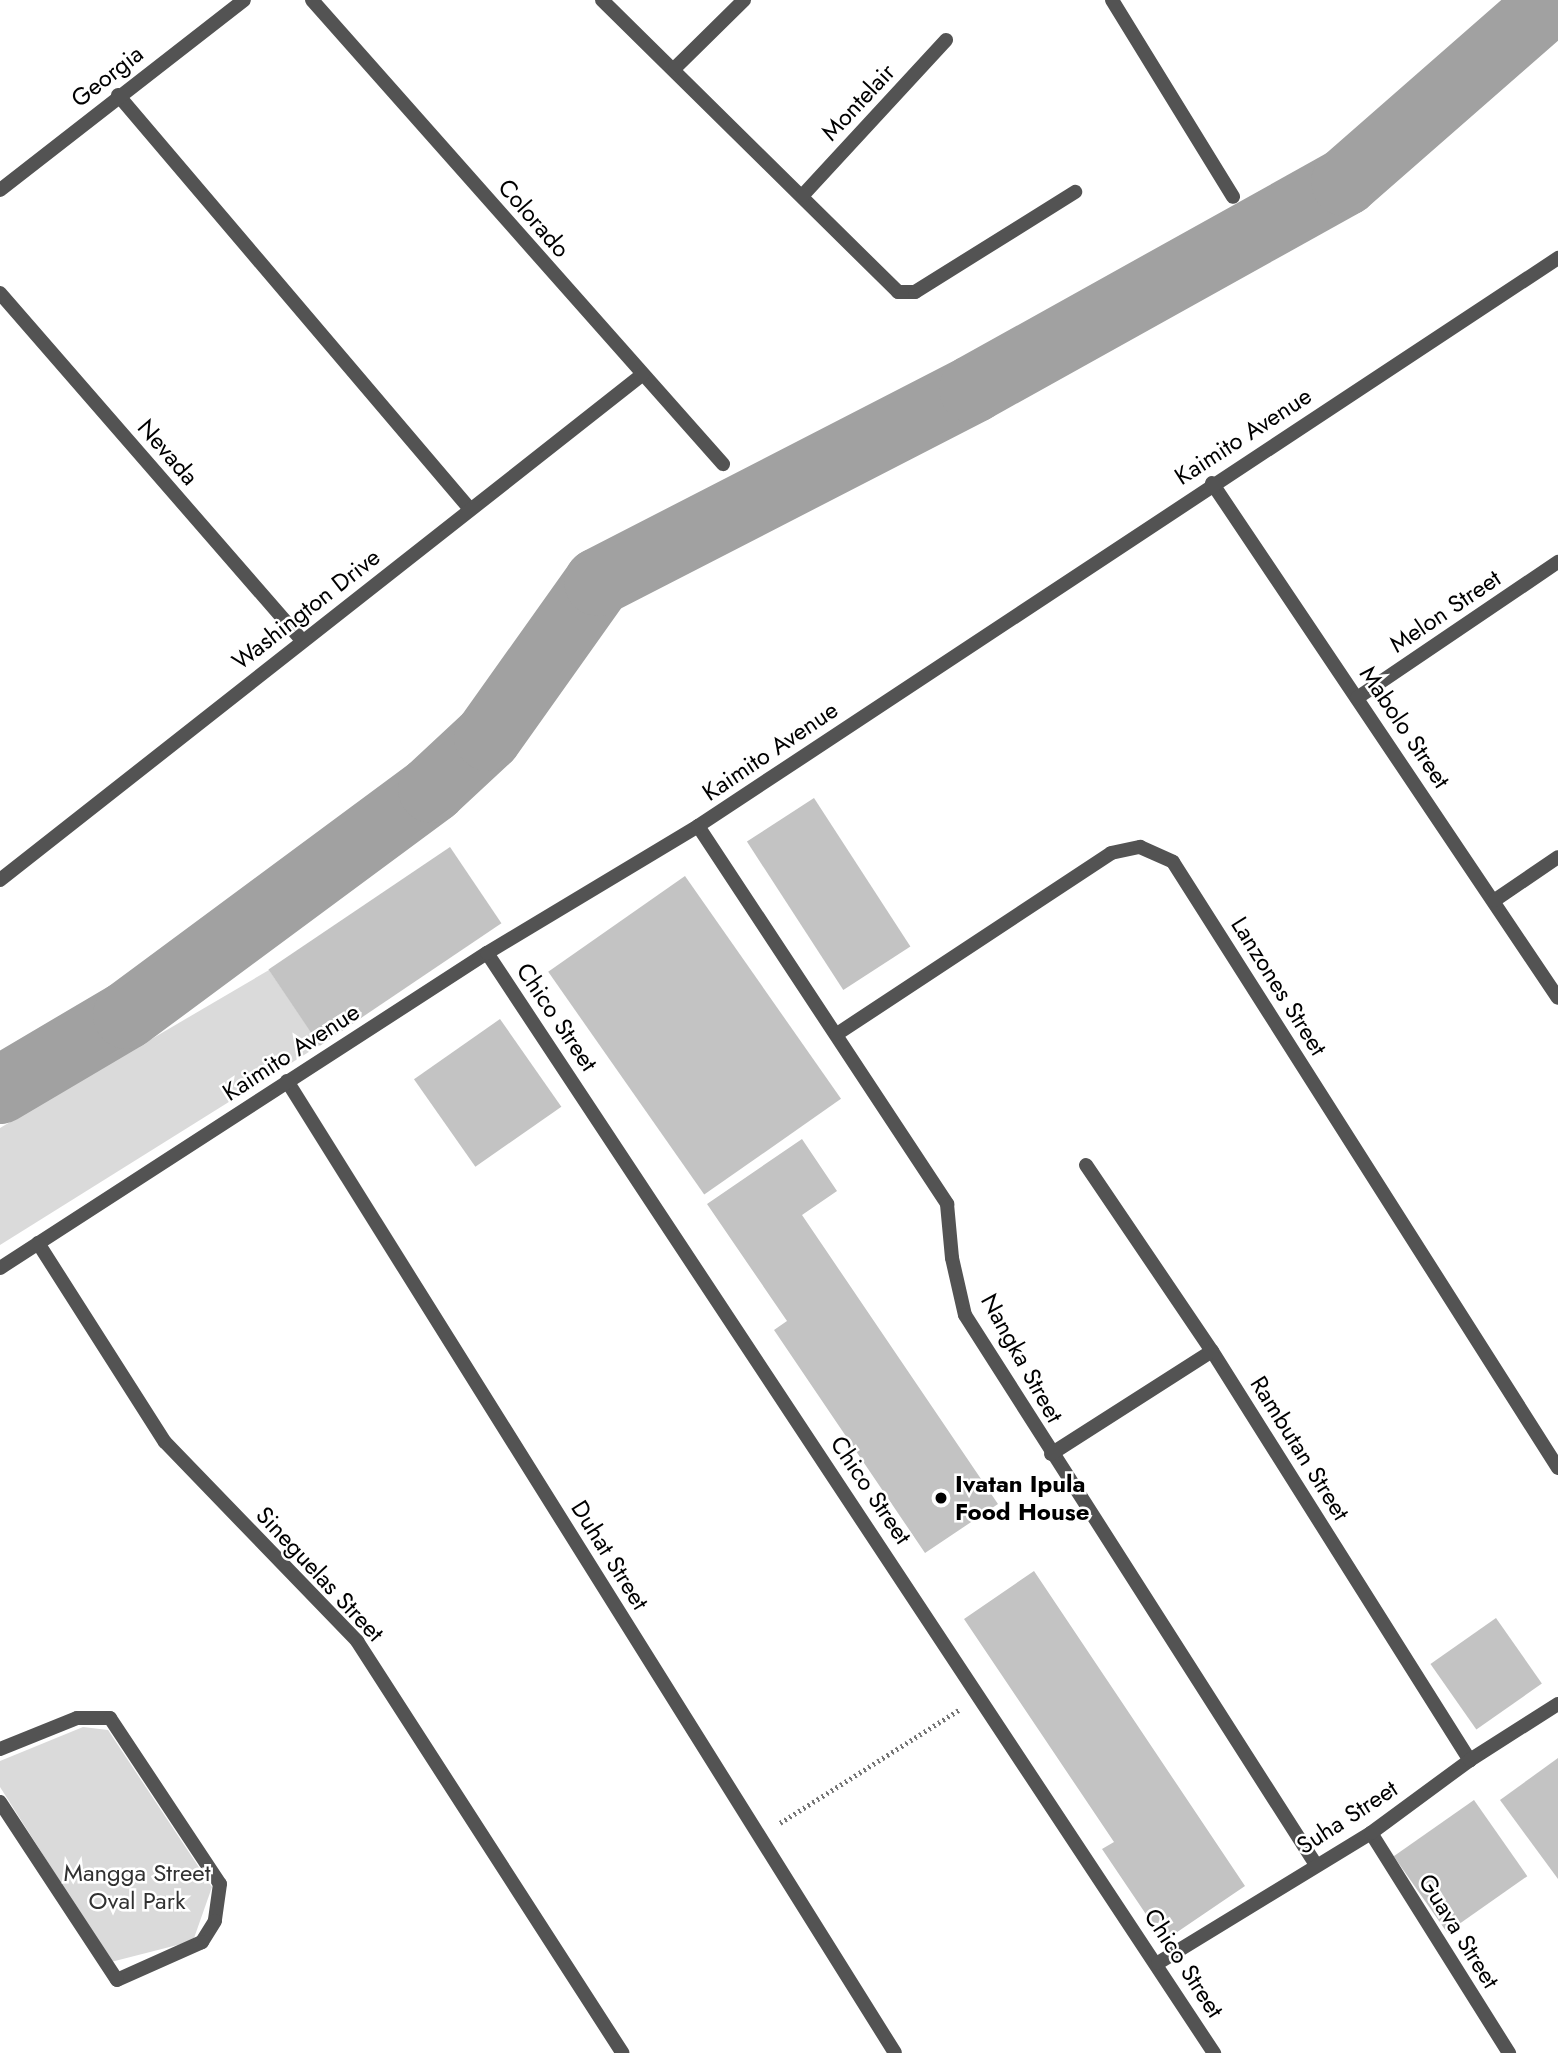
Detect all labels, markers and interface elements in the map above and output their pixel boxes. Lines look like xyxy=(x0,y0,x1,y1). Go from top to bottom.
street label: Georgia xyxy=(65,39,149,113)
street label: Montelair xyxy=(815,58,901,146)
street label: Colorado xyxy=(492,173,576,263)
street label: Kaimito Avenue xyxy=(1169,381,1317,491)
street label: Nevada xyxy=(132,413,204,491)
street label: Washington Drive xyxy=(226,542,386,676)
street label: Melon Street xyxy=(1384,563,1506,659)
street label: Mabolo Street xyxy=(1354,661,1456,793)
street label: Kaimito Avenue xyxy=(697,695,843,807)
street label: Lanzones Street xyxy=(1225,911,1333,1061)
street label: Chico Street xyxy=(510,957,604,1077)
street label: Kaimito Avenue xyxy=(217,997,365,1107)
street label: Nangka Street xyxy=(975,1288,1069,1428)
street label: Rambutan Street xyxy=(1244,1371,1356,1525)
street label: Chico Street xyxy=(824,1430,918,1550)
place label: Ivatan Ipula Food House xyxy=(955,1470,1089,1526)
marker: Ivatan Ipula Food House xyxy=(933,1490,949,1506)
street label: Duhat Street xyxy=(565,1495,655,1615)
street label: Sineguelas Street xyxy=(250,1500,390,1648)
street label: Suha Street xyxy=(1291,1774,1403,1860)
park label: Mangga Street Oval Park xyxy=(64,1859,210,1915)
street label: Guava Street xyxy=(1413,1869,1505,1993)
street label: Chico Street xyxy=(1138,1903,1230,2023)

